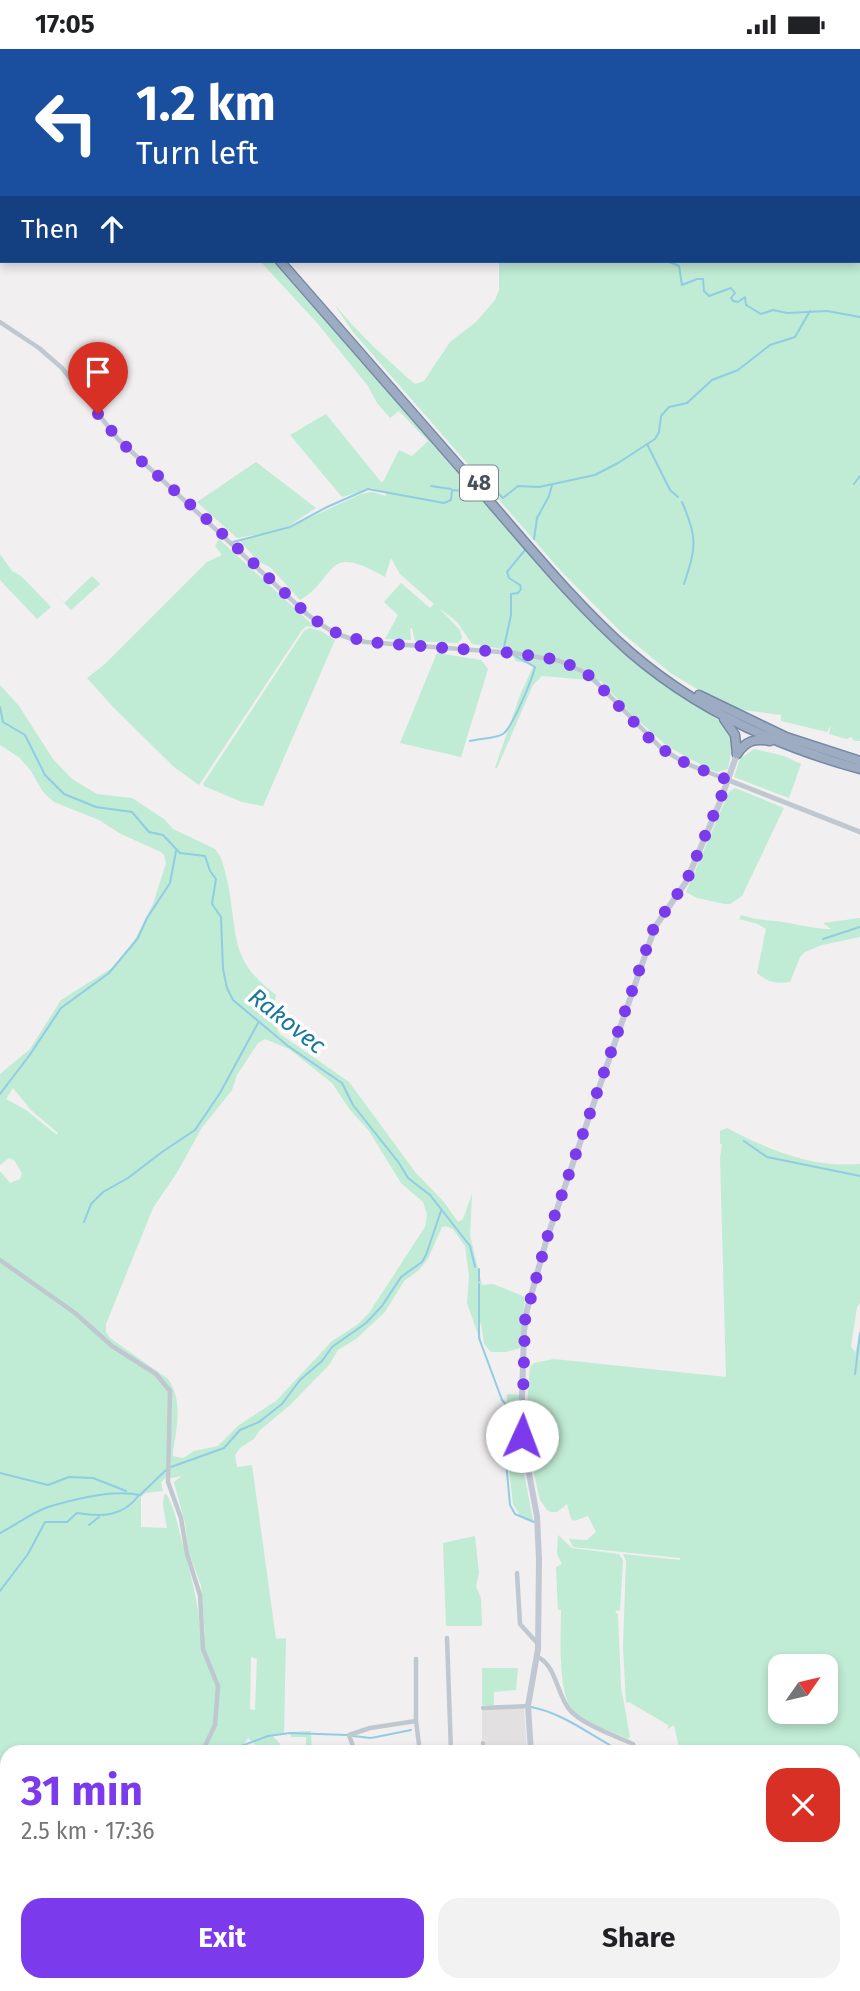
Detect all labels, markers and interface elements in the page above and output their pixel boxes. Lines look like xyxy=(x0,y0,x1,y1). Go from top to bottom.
text: 17:05 xyxy=(35,9,95,40)
text: 1.2 km xyxy=(136,74,276,133)
icon: left xyxy=(21,77,112,168)
text: Turn left xyxy=(136,134,258,172)
icon: ahead xyxy=(93,210,131,248)
text: Then xyxy=(21,214,79,245)
pin xyxy=(68,342,128,414)
icon: arrive xyxy=(79,353,117,391)
road number: 48 xyxy=(460,465,498,501)
water label: Rakovec xyxy=(243,982,331,1060)
position arrow xyxy=(485,1399,559,1473)
north arrow xyxy=(768,1654,838,1724)
map controls xyxy=(768,1654,838,1724)
text: 31 min xyxy=(21,1766,143,1816)
button: close xyxy=(766,1768,840,1842)
text: 2.5 km · 17:36 xyxy=(21,1817,155,1845)
button: Exit xyxy=(21,1898,424,1978)
button: Share xyxy=(438,1898,840,1978)

